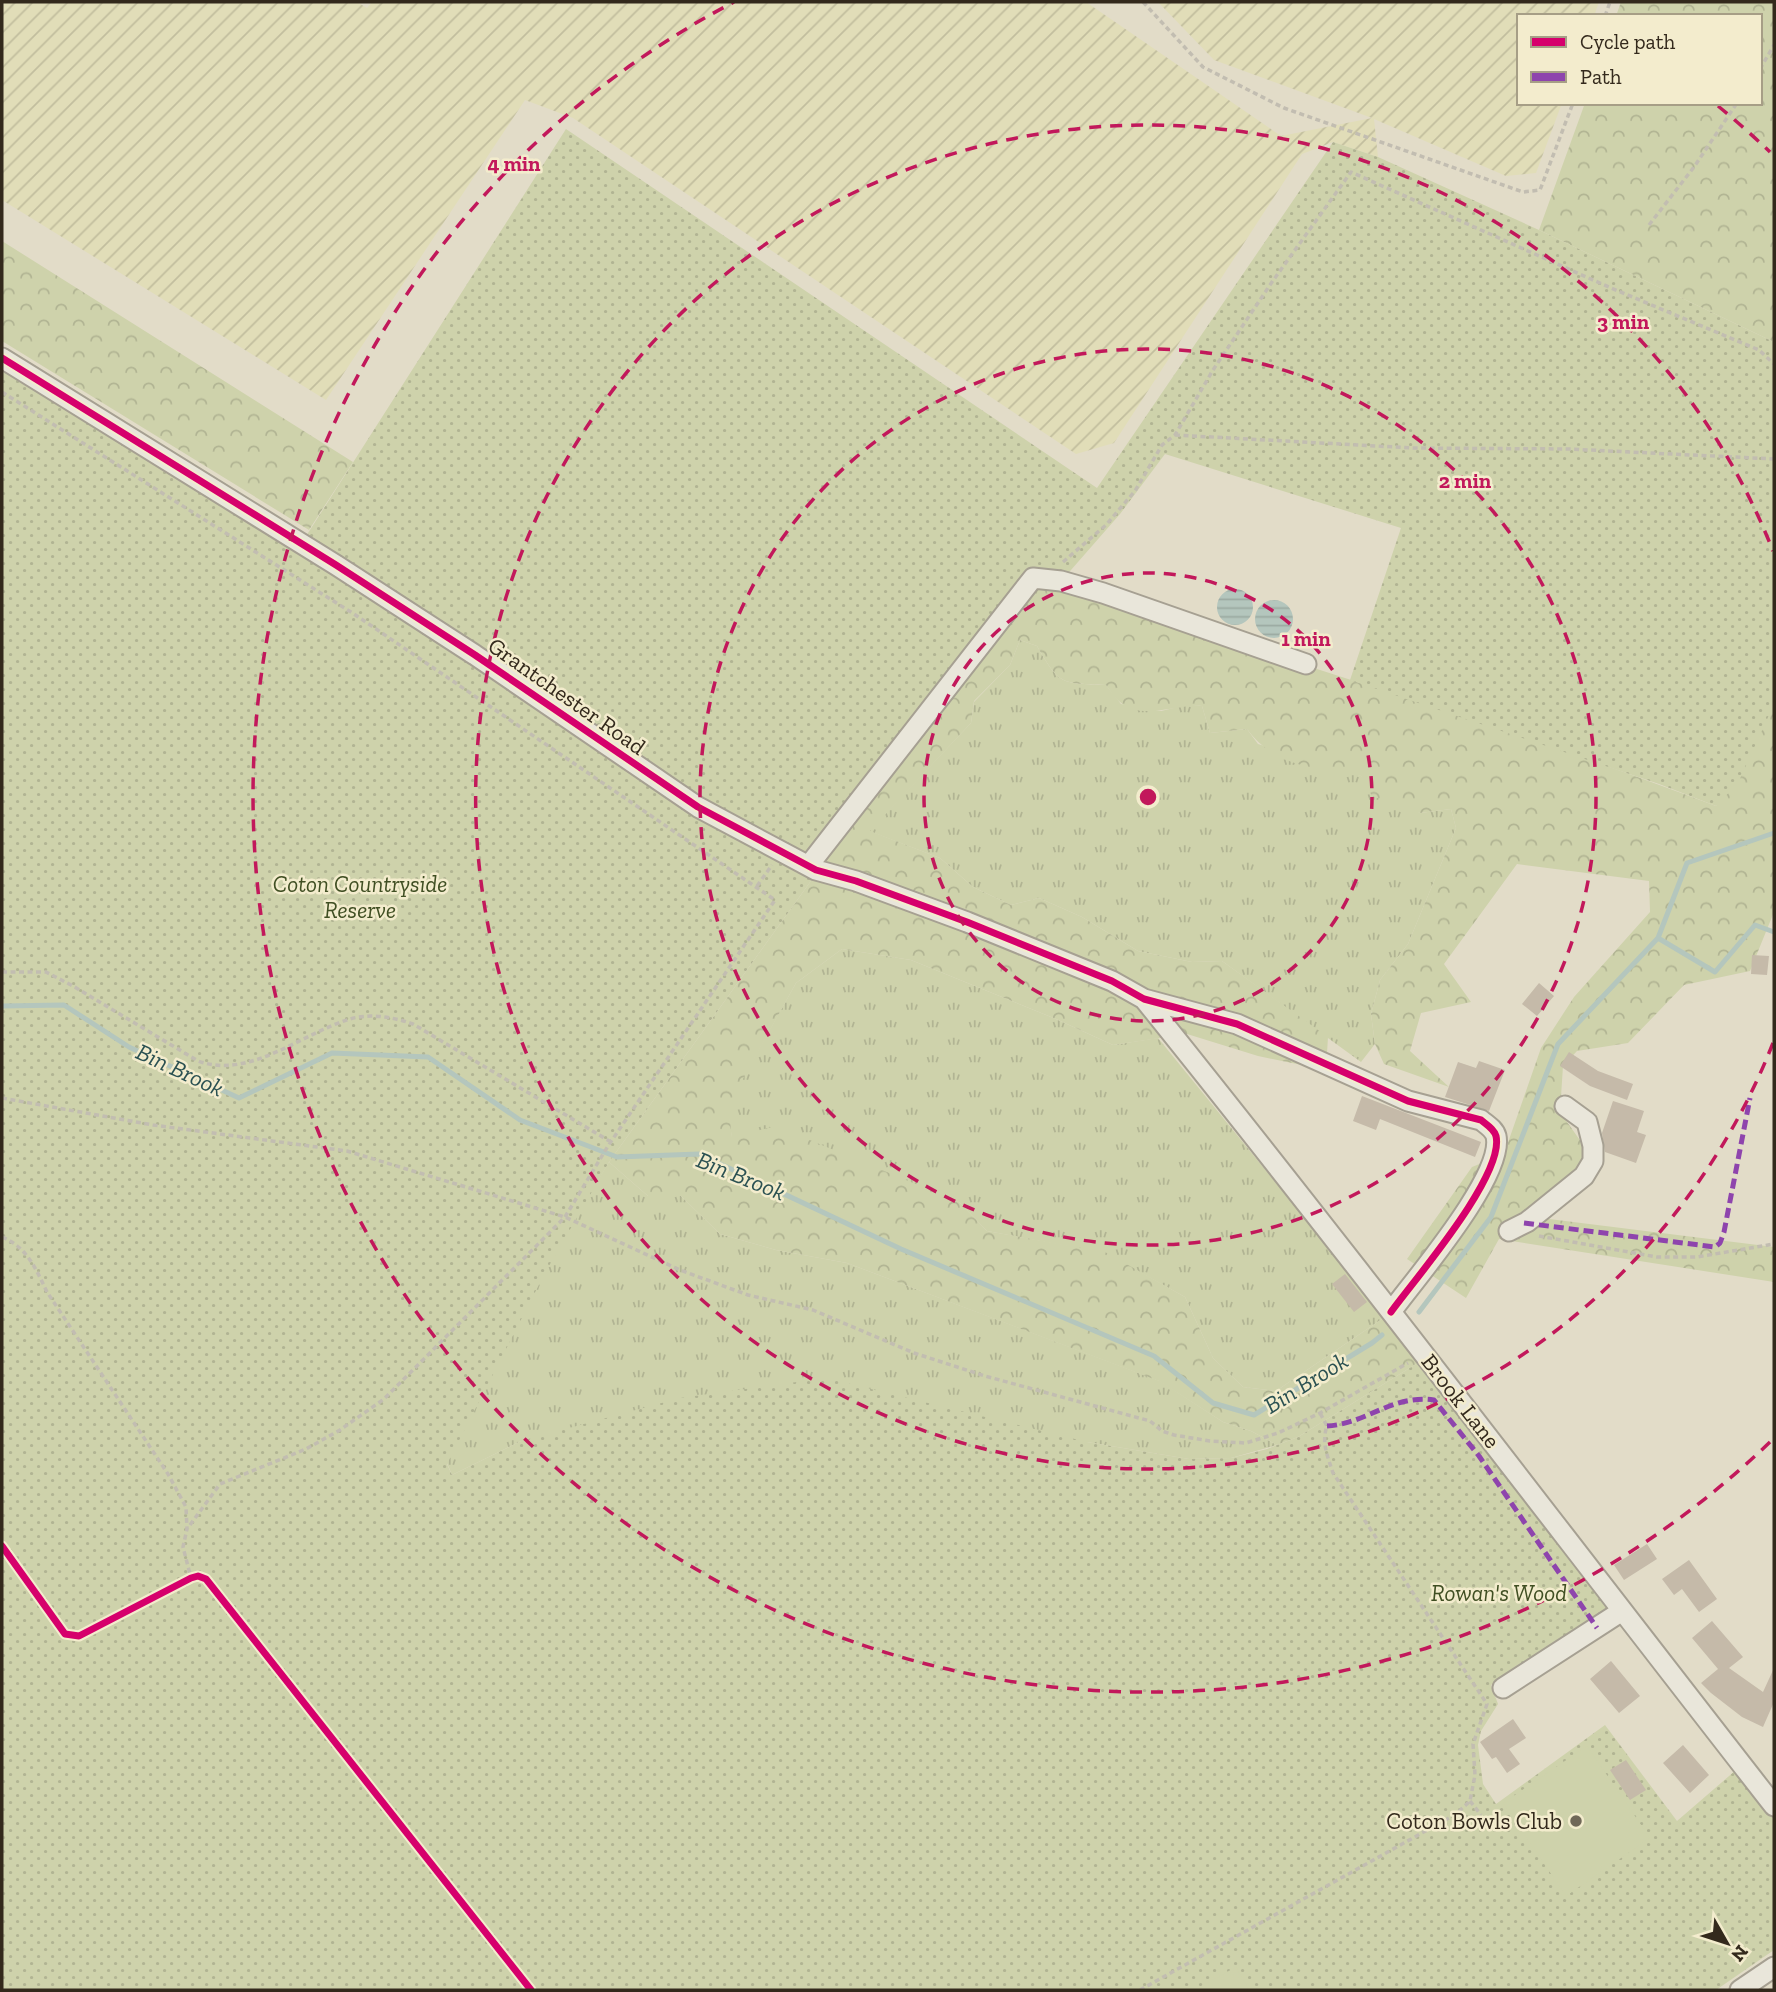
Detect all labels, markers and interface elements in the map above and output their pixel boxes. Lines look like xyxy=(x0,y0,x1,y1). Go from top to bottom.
legend xyxy=(1517,14,1762,105)
text: Cycle path xyxy=(1580,29,1675,54)
text: Path xyxy=(1580,64,1622,89)
text: 4 min xyxy=(487,151,541,176)
text: 3 min xyxy=(1597,309,1650,334)
text: 2 min xyxy=(1439,468,1492,493)
text: 1 min xyxy=(1281,626,1331,651)
street label: Grantchester Road xyxy=(483,631,652,761)
centre of rings xyxy=(1136,785,1160,809)
park label: Coton Countryside Reserve xyxy=(273,870,447,924)
water label: Bin Brook xyxy=(132,1037,229,1103)
water label: Bin Brook xyxy=(692,1145,790,1207)
water label: Bin Brook xyxy=(1258,1345,1353,1420)
street label: Brook Lane xyxy=(1416,1348,1506,1454)
park label: Rowan's Wood xyxy=(1431,1579,1567,1607)
place label: Coton Bowls Club xyxy=(1386,1807,1562,1835)
marker: Coton Bowls Club xyxy=(1568,1813,1584,1829)
north arrow xyxy=(1692,1908,1762,1978)
text: N xyxy=(1726,1941,1753,1966)

